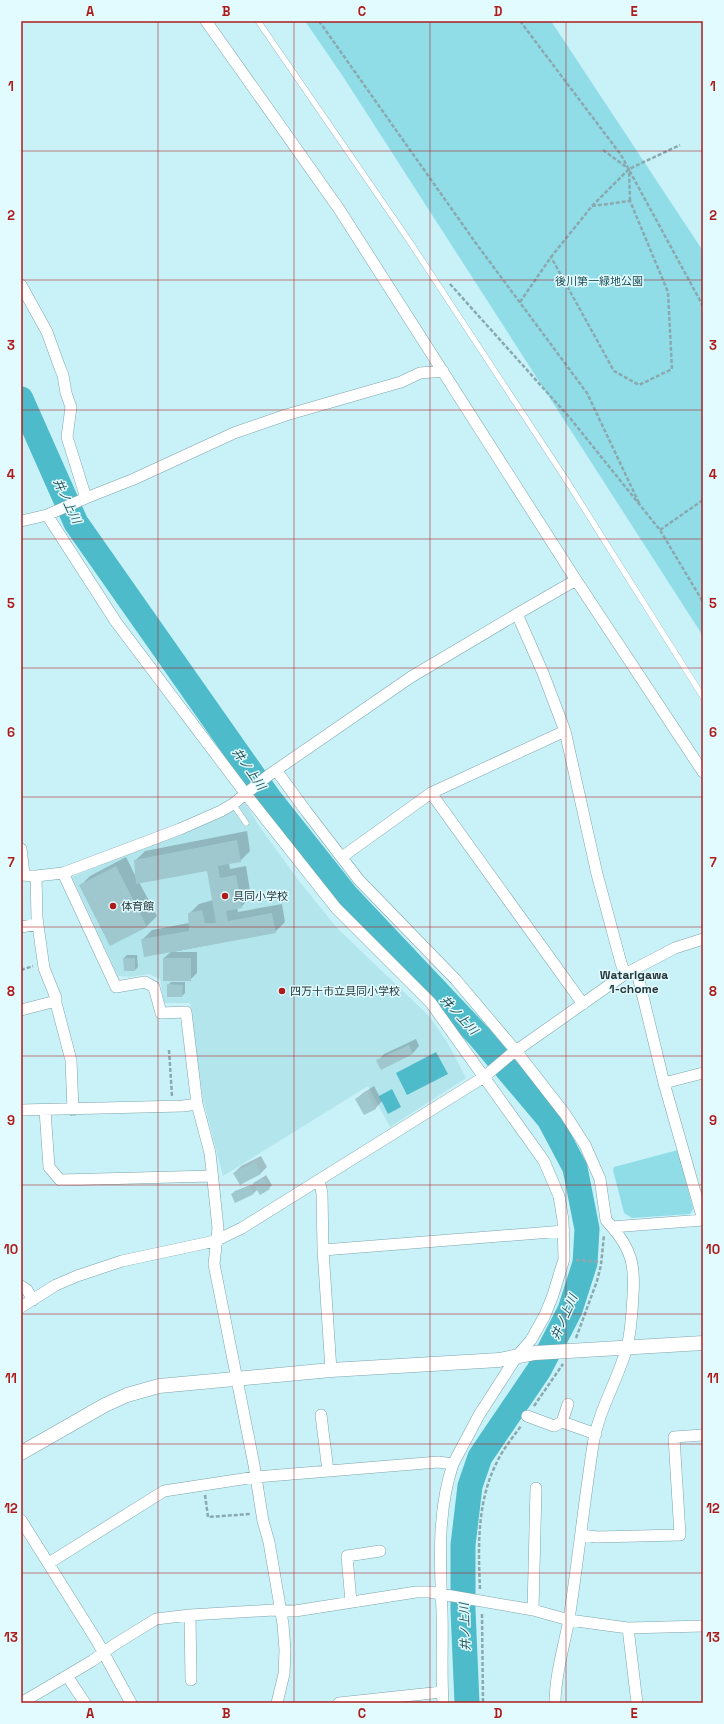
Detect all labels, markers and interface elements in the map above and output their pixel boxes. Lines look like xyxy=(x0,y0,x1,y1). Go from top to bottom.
text: A xyxy=(86,3,95,20)
text: B xyxy=(222,3,231,20)
text: C xyxy=(358,3,366,20)
text: D xyxy=(494,3,503,20)
text: E xyxy=(630,3,638,20)
text: 1 xyxy=(8,78,14,95)
text: 1 xyxy=(710,78,716,95)
text: 2 xyxy=(7,207,15,224)
text: 2 xyxy=(709,207,717,224)
park label: 後川第一緑地公園 xyxy=(555,274,643,288)
text: 3 xyxy=(7,337,15,354)
text: 3 xyxy=(709,337,717,354)
text: 4 xyxy=(7,466,15,483)
text: 4 xyxy=(709,466,717,483)
water label: 井ノ上川 xyxy=(50,476,85,528)
text: 5 xyxy=(7,595,15,612)
text: 5 xyxy=(709,595,717,612)
text: 6 xyxy=(7,724,15,741)
text: 6 xyxy=(709,724,717,741)
water label: 井ノ上川 xyxy=(229,745,270,795)
text: 7 xyxy=(7,854,15,871)
text: 7 xyxy=(709,854,717,871)
place label: 具同小学校 xyxy=(233,889,288,903)
marker: 具同小学校 xyxy=(220,891,230,901)
place label: 体育館 xyxy=(121,899,154,913)
marker: 体育館 xyxy=(108,901,118,911)
district label: Watarigawa 1-chome xyxy=(600,967,668,997)
text: 8 xyxy=(7,983,15,1000)
text: 8 xyxy=(709,983,717,1000)
place label: 四万十市立具同小学校 xyxy=(290,984,400,998)
marker: 四万十市立具同小学校 xyxy=(277,986,287,996)
water label: 井ノ上川 xyxy=(437,992,483,1039)
text: 9 xyxy=(7,1112,15,1129)
text: 9 xyxy=(709,1112,717,1129)
text: 10 xyxy=(4,1241,18,1258)
text: 10 xyxy=(706,1241,720,1258)
water label: 井ノ上川 xyxy=(547,1290,582,1342)
text: 11 xyxy=(5,1370,17,1387)
text: 11 xyxy=(707,1370,719,1387)
text: 12 xyxy=(4,1500,18,1517)
text: 12 xyxy=(706,1500,720,1517)
water label: 井ノ上川 xyxy=(456,1601,474,1651)
text: 13 xyxy=(4,1629,18,1646)
text: 13 xyxy=(706,1629,720,1646)
text: A xyxy=(86,1705,95,1722)
text: B xyxy=(222,1705,231,1722)
text: C xyxy=(358,1705,366,1722)
text: D xyxy=(494,1705,503,1722)
text: E xyxy=(630,1705,638,1722)

